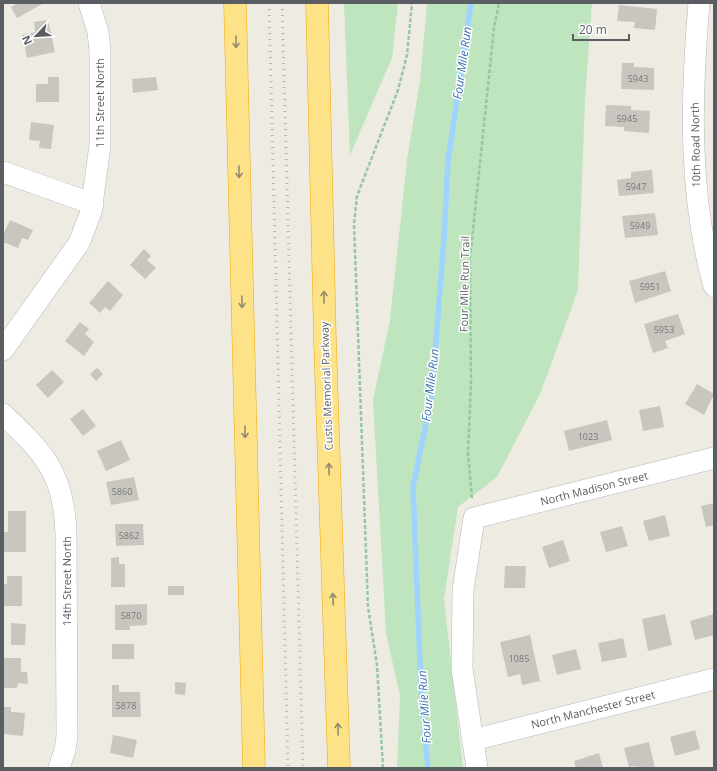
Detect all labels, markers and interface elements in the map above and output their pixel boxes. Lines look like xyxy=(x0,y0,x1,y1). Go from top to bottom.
north arrow xyxy=(16,16,56,56)
scale bar xyxy=(573,16,629,42)
text: 20 m xyxy=(579,21,607,38)
water label: Four Mile Run xyxy=(448,26,476,100)
text: N xyxy=(18,33,35,48)
one-way arrow xyxy=(232,35,239,48)
street label: 11th Street North xyxy=(92,58,107,148)
house number: 5943 xyxy=(628,72,648,85)
street label: 10th Road North xyxy=(687,102,703,188)
house number: 5945 xyxy=(617,112,637,125)
one-way arrow xyxy=(235,165,243,178)
house number: 5947 xyxy=(626,180,646,193)
house number: 5949 xyxy=(630,219,650,232)
street label: Four Mile Run Trail xyxy=(456,236,472,332)
house number: 5951 xyxy=(640,280,660,293)
one-way arrow xyxy=(320,291,328,304)
one-way arrow xyxy=(238,295,246,308)
street label: Custis Memorial Parkway xyxy=(316,321,336,451)
house number: 5953 xyxy=(654,323,674,336)
water label: Four Mile Run xyxy=(417,348,443,422)
one-way arrow xyxy=(242,425,249,438)
house number: 1023 xyxy=(578,430,598,443)
one-way arrow xyxy=(325,463,333,476)
street label: North Madison Street xyxy=(539,467,650,509)
house number: 5860 xyxy=(112,485,132,498)
house number: 5862 xyxy=(119,529,139,542)
street label: 14th Street North xyxy=(59,536,74,626)
one-way arrow xyxy=(330,593,337,606)
house number: 5870 xyxy=(121,609,141,622)
house number: 1085 xyxy=(509,652,529,665)
water label: Four Mile Run xyxy=(413,670,435,744)
street label: North Manchester Street xyxy=(529,686,657,732)
house number: 5878 xyxy=(116,699,136,712)
one-way arrow xyxy=(334,723,341,736)

